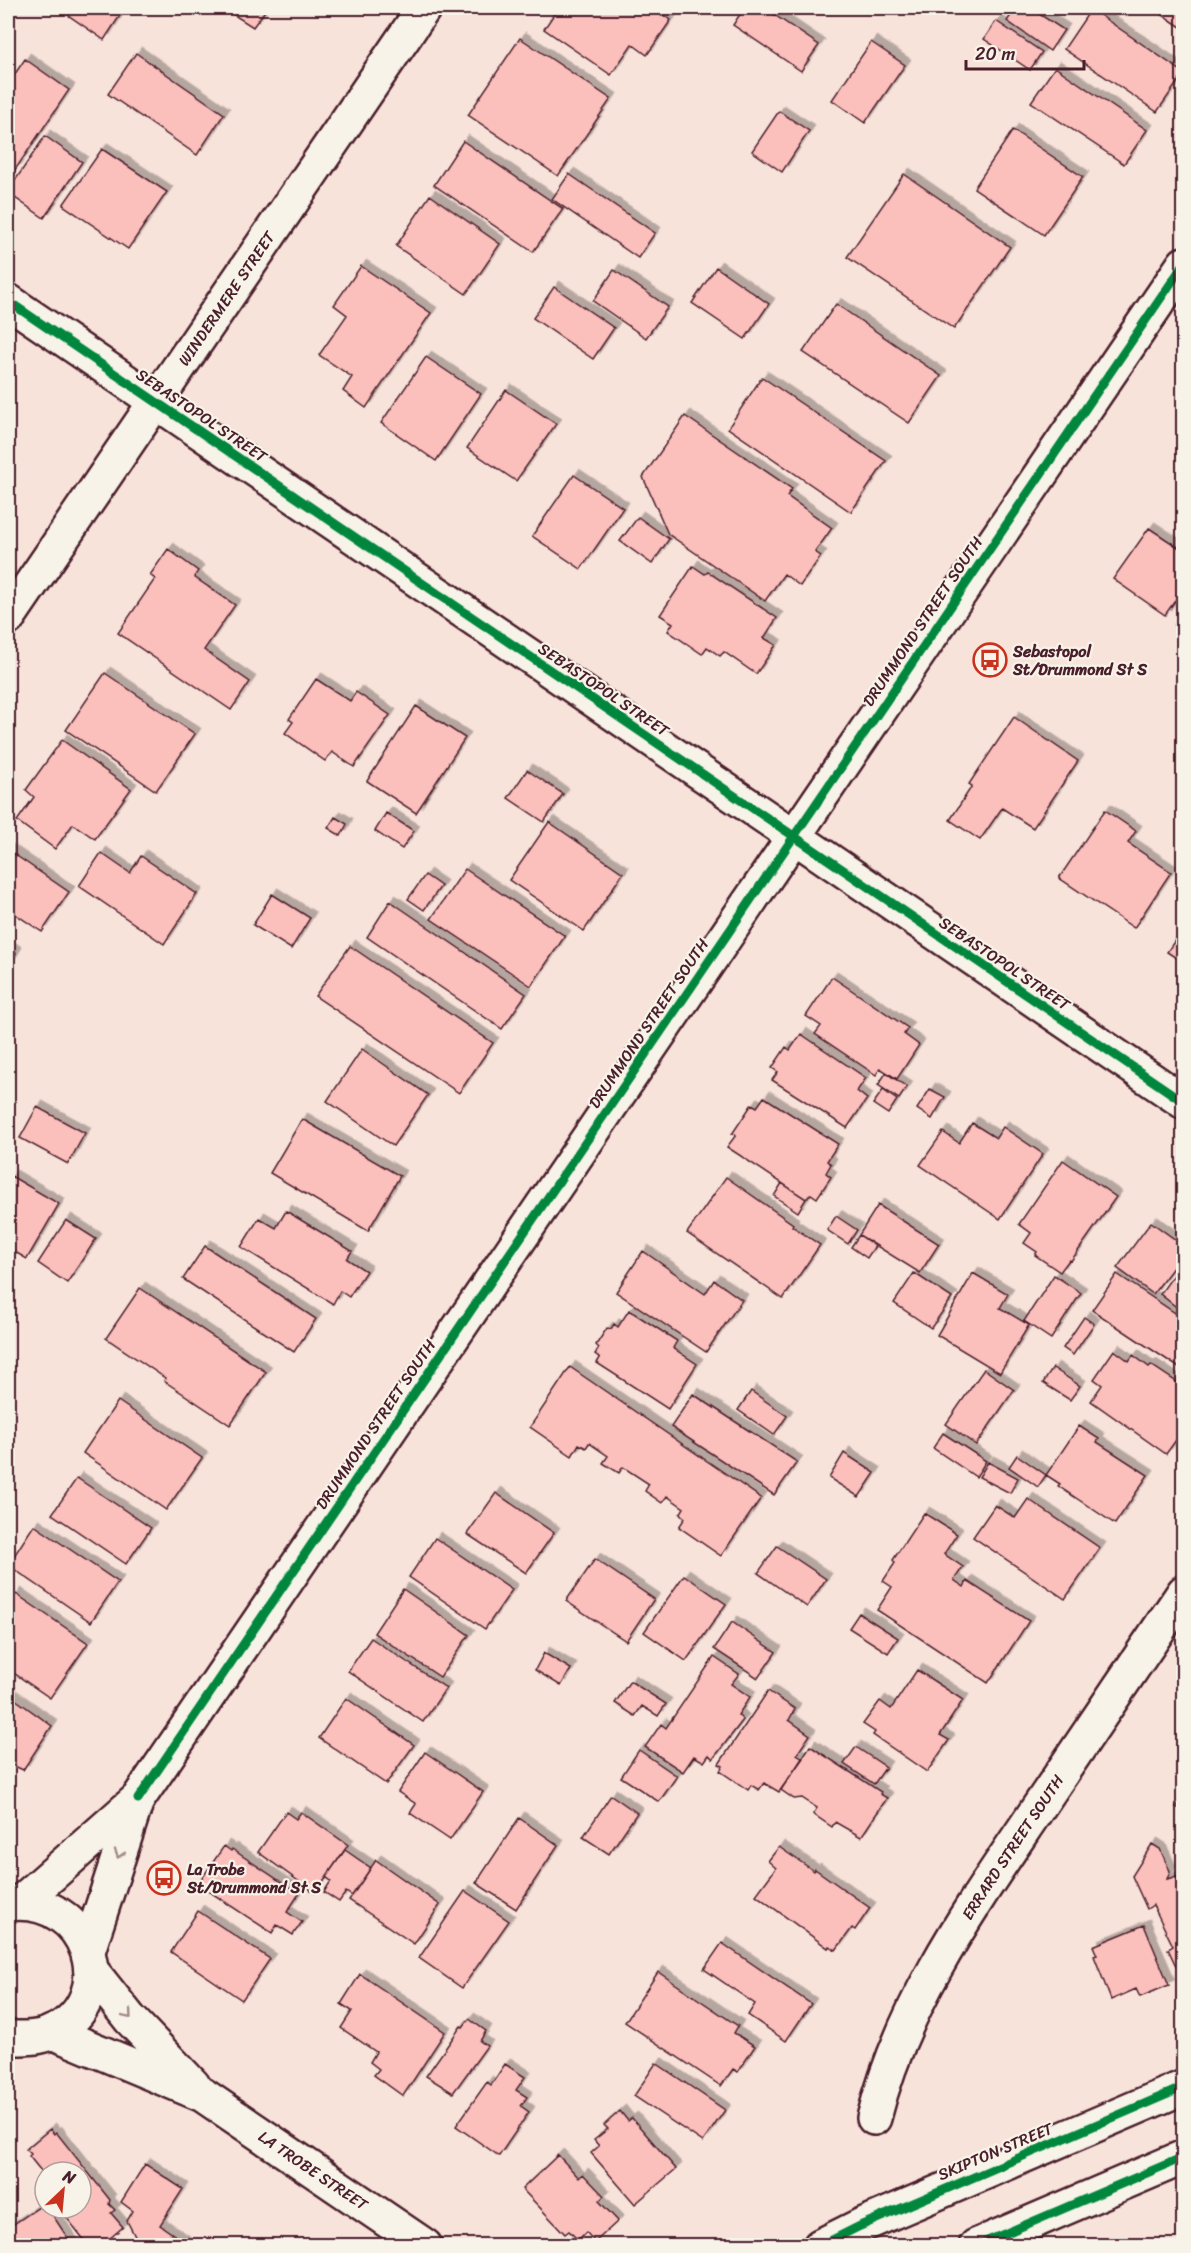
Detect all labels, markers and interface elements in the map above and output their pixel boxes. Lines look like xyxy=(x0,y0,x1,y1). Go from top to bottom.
scale bar xyxy=(966,33,1084,71)
text: 20 m xyxy=(975,38,1015,70)
street label: WINDERMERE STREET xyxy=(170,224,284,372)
street label: SEBASTOPOL STREET xyxy=(130,360,274,471)
street label: DRUMMOND STREET SOUTH xyxy=(854,530,991,712)
street label: SEBASTOPOL STREET xyxy=(532,634,676,745)
place label: Sebastopol St/Drummond St S xyxy=(1012,637,1147,684)
bus stop icon: Sebastopol St/Drummond St S xyxy=(972,642,1008,678)
street label: SEBASTOPOL STREET xyxy=(933,908,1077,1019)
street label: DRUMMOND STREET SOUTH xyxy=(580,932,717,1114)
street label: DRUMMOND STREET SOUTH xyxy=(307,1333,444,1515)
street label: ERRARD STREET SOUTH xyxy=(954,1768,1072,1926)
one-way arrow xyxy=(114,1848,127,1859)
place label: La Trobe St/Drummond St S xyxy=(186,1855,321,1902)
bus stop icon: La Trobe St/Drummond St S xyxy=(146,1860,182,1896)
one-way arrow xyxy=(120,2008,131,2019)
street label: SKIPTON STREET xyxy=(933,2114,1058,2189)
street label: LA TROBE STREET xyxy=(252,2123,375,2219)
north arrow xyxy=(33,2160,93,2220)
text: N xyxy=(57,2161,82,2193)

